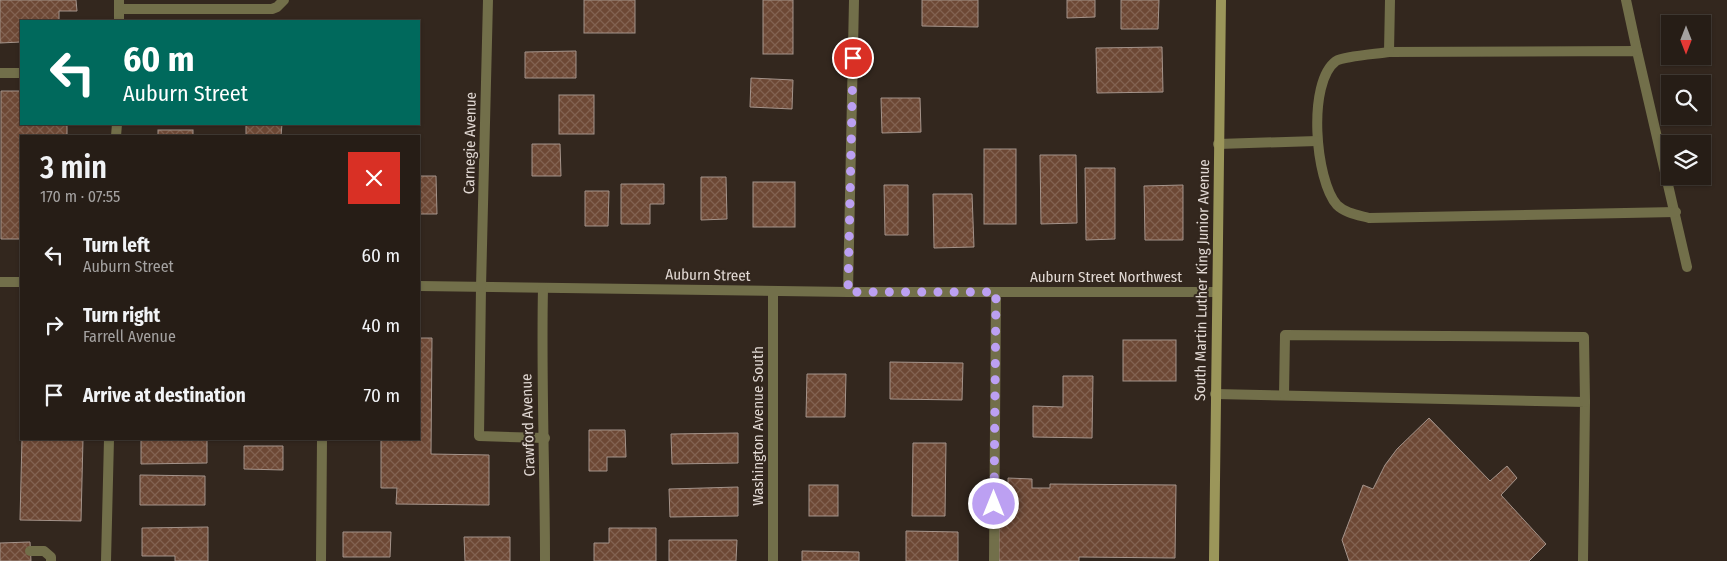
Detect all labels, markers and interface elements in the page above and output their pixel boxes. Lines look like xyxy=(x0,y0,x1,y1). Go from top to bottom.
north arrow xyxy=(1661,15,1711,65)
map controls xyxy=(1661,15,1711,185)
pin xyxy=(832,37,874,79)
text: 60 m xyxy=(123,38,194,80)
icon: left xyxy=(40,40,105,105)
icon: arrive xyxy=(839,44,867,72)
button: search xyxy=(1661,75,1711,125)
text: Auburn Street xyxy=(123,80,248,107)
street label: Carnegie Avenue xyxy=(460,92,480,194)
button: layers xyxy=(1661,135,1711,185)
text: 3 min xyxy=(40,150,107,186)
button: close xyxy=(348,152,400,204)
street label: South Martin Luther King Junior Avenue xyxy=(1191,159,1213,401)
text: 170 m · 07:55 xyxy=(40,187,120,206)
text: Turn left xyxy=(83,234,150,257)
icon: left xyxy=(40,241,68,269)
text: 60 m xyxy=(362,244,400,267)
text: Auburn Street xyxy=(83,257,174,276)
street label: Auburn Street xyxy=(665,265,751,285)
street label: Auburn Street Northwest xyxy=(1030,268,1182,286)
text: Turn right xyxy=(83,304,160,327)
icon: right xyxy=(40,311,68,339)
text: 40 m xyxy=(362,314,400,337)
text: Farrell Avenue xyxy=(83,327,176,346)
street label: Washington Avenue South xyxy=(749,346,767,506)
street label: Crawford Avenue xyxy=(517,373,539,477)
icon: arrive xyxy=(40,381,68,409)
text: Arrive at destination xyxy=(83,384,246,407)
text: 70 m xyxy=(364,384,400,407)
position arrow xyxy=(967,477,1019,529)

